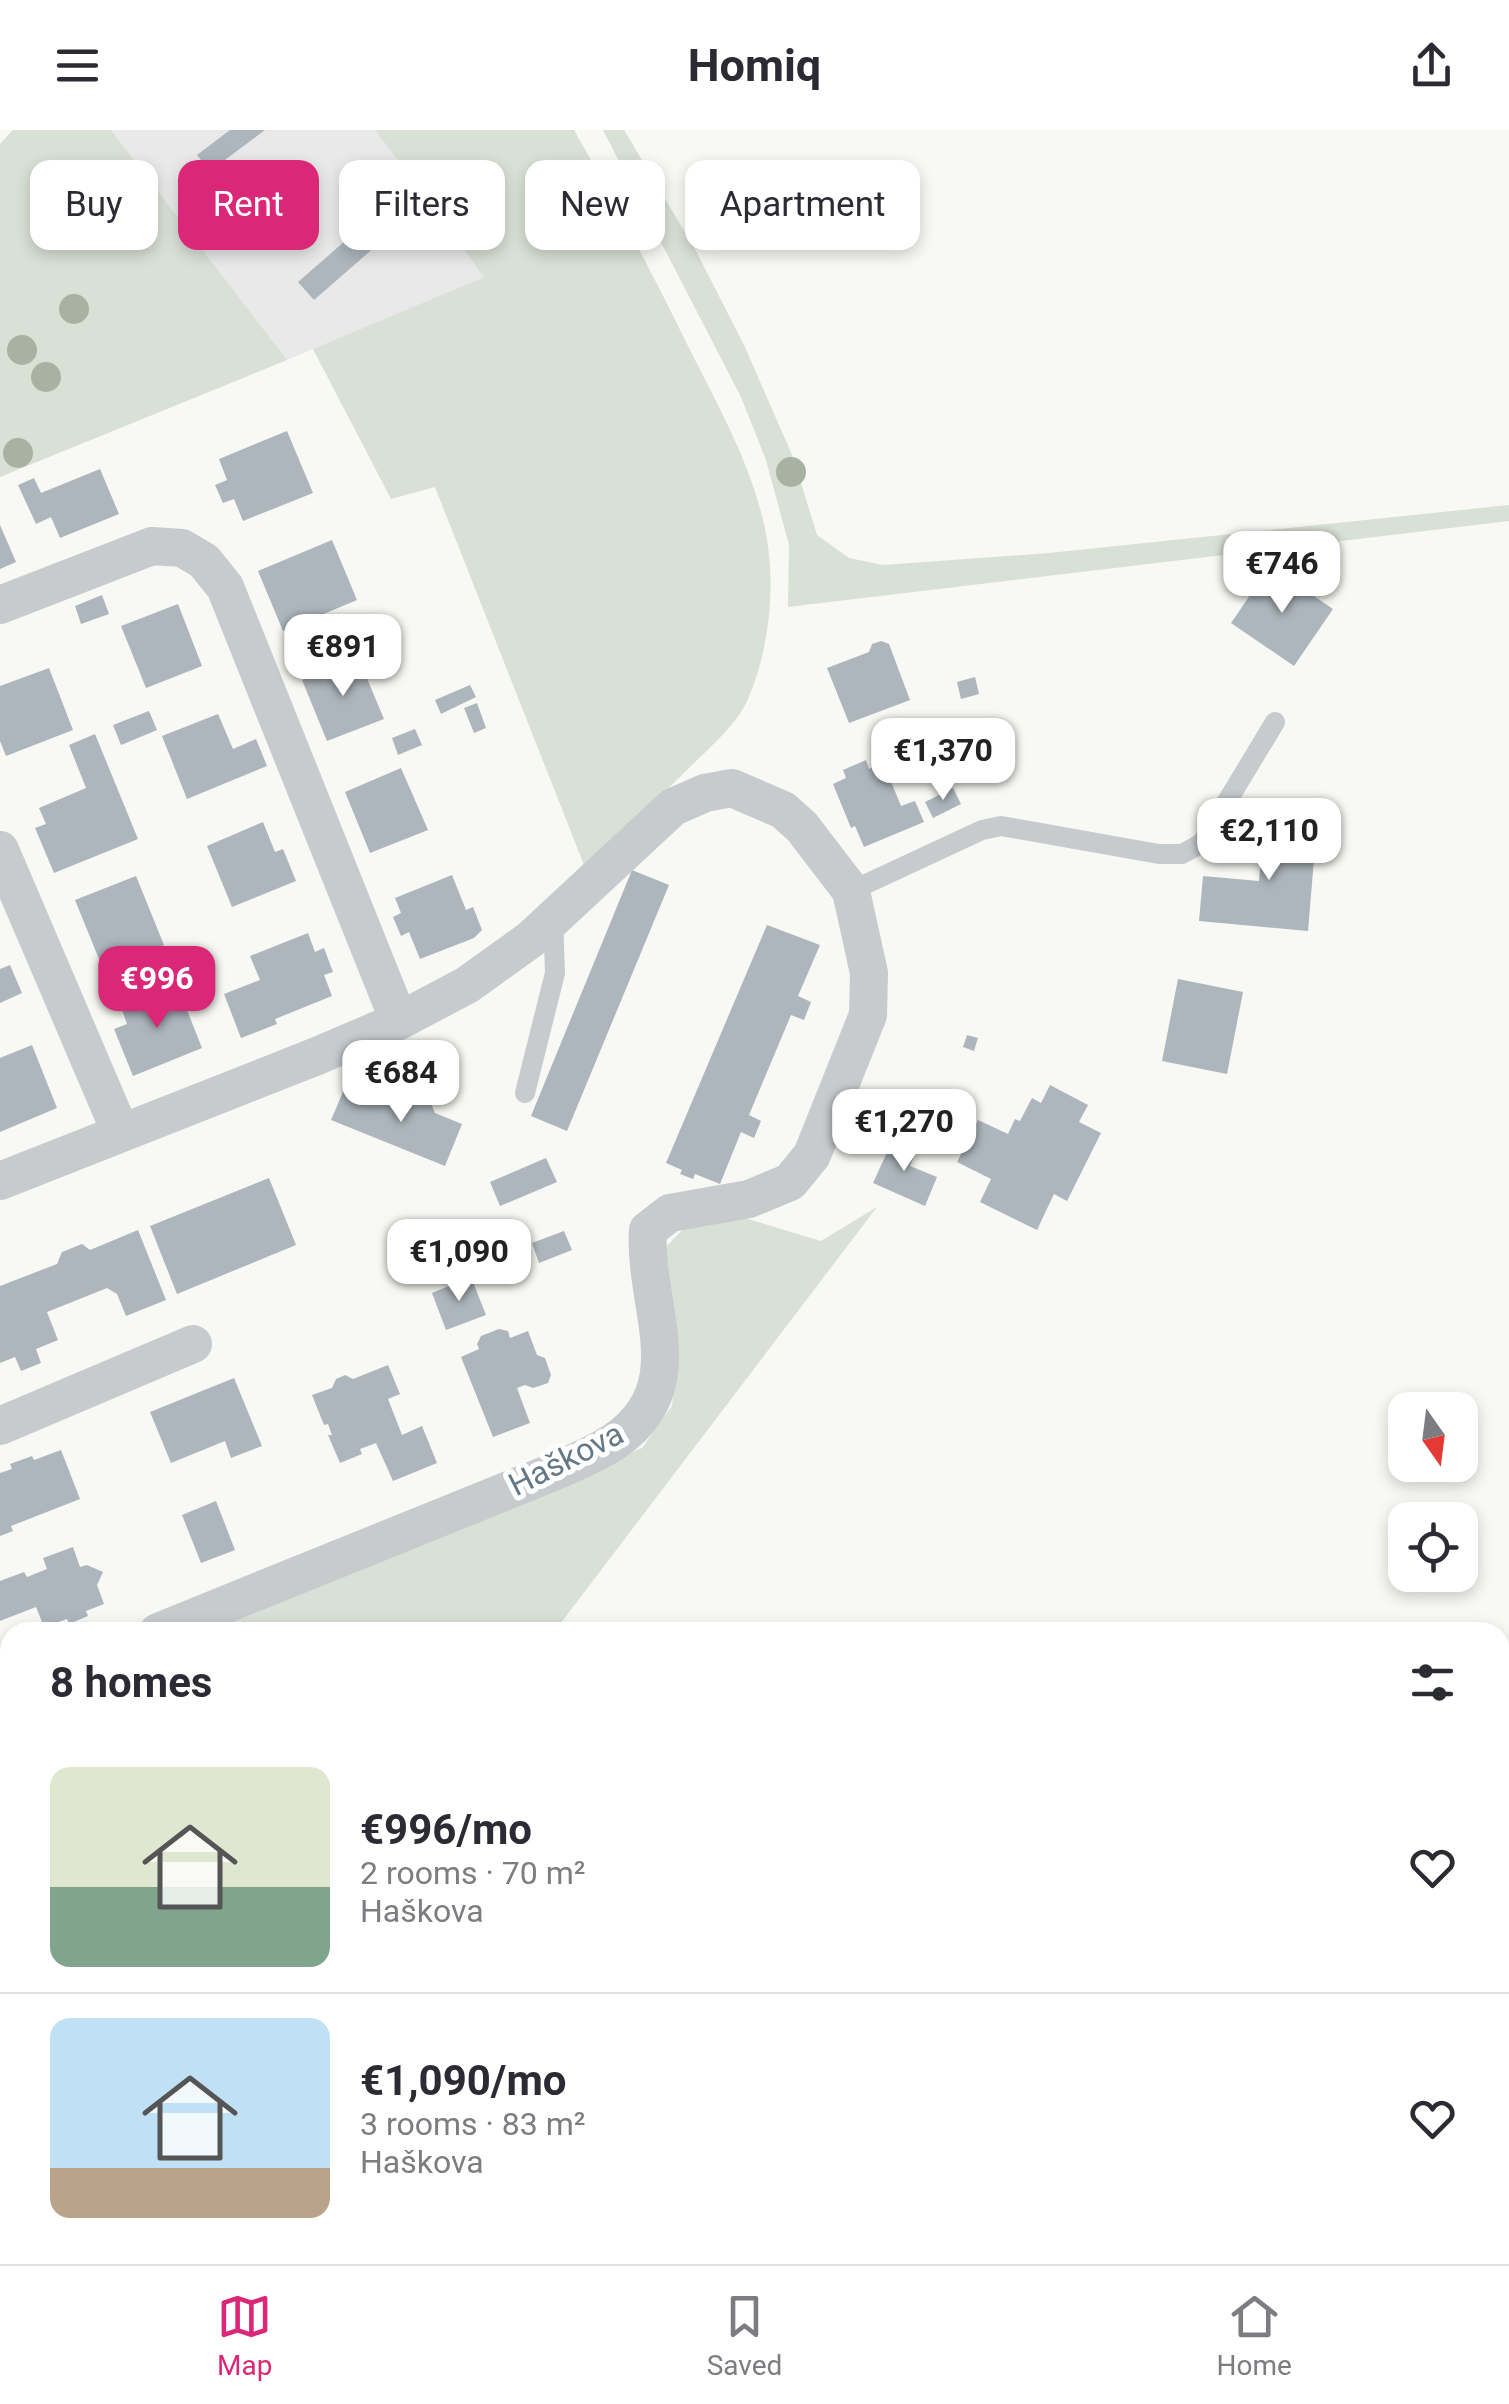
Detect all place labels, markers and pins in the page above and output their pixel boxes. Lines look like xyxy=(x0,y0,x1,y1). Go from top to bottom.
pin: €746 xyxy=(1223,531,1341,616)
pin: €891 xyxy=(284,614,402,699)
pin: €1,370 xyxy=(862,718,1024,803)
pin: €2,110 xyxy=(1188,798,1350,883)
pin: €996 xyxy=(98,946,216,1031)
pin: €684 xyxy=(342,1040,460,1125)
pin: €1,270 xyxy=(823,1089,985,1174)
pin: €1,090 xyxy=(378,1219,540,1304)

